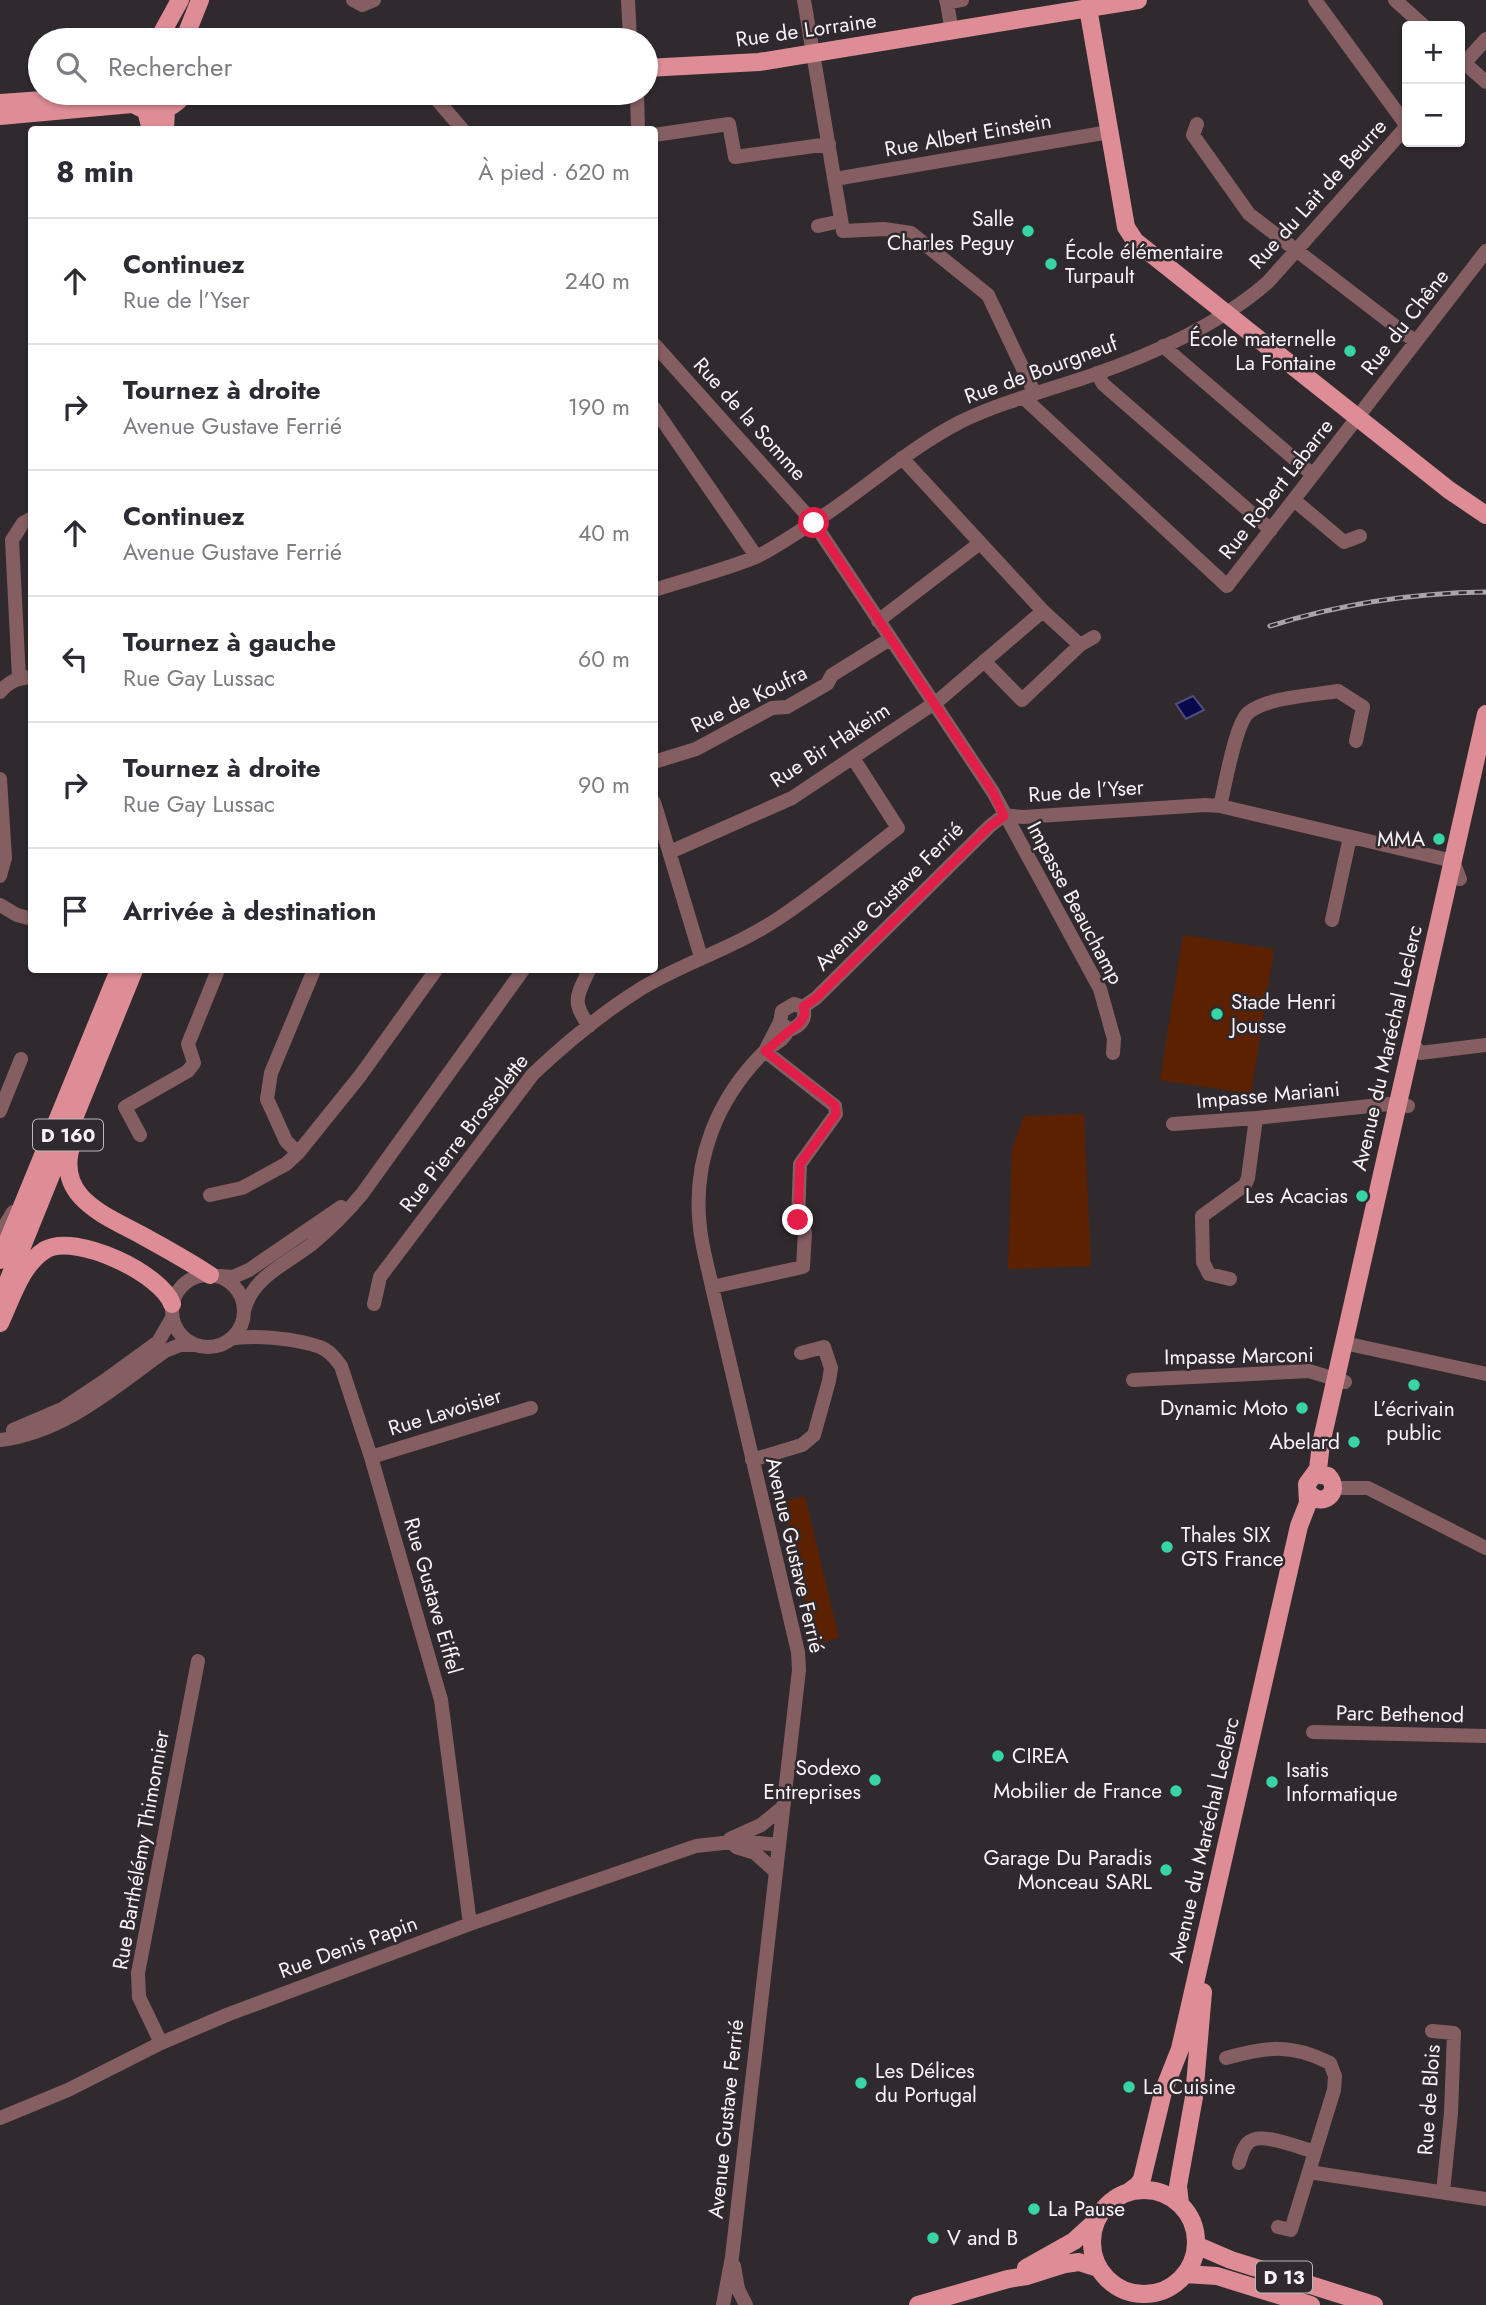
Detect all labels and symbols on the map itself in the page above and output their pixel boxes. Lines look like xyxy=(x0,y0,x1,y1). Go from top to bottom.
street label: Rue de Lorraine xyxy=(734,5,878,55)
street label: Rue Albert Einstein xyxy=(882,106,1054,164)
street label: Rue du Lait de Beurre xyxy=(1242,112,1394,276)
place label: Salle Charles Peguy xyxy=(887,204,1015,258)
marker: Salle Charles Peguy xyxy=(1020,223,1036,239)
place label: École élémentaire Turpault xyxy=(1065,237,1223,291)
marker: École élémentaire Turpault xyxy=(1043,256,1059,272)
street label: Rue du Chêne xyxy=(1354,262,1456,381)
place label: École maternelle La Fontaine xyxy=(1189,324,1336,378)
street label: Rue de Bourgneuf xyxy=(960,328,1123,412)
marker: École maternelle La Fontaine xyxy=(1342,343,1358,359)
street label: Rue de la Somme xyxy=(686,351,814,487)
street label: Rue Robert Labarre xyxy=(1212,412,1341,566)
route start xyxy=(798,507,829,538)
street label: Rue de Koufra xyxy=(686,658,812,740)
street label: Rue Bir Hakeim xyxy=(764,695,896,795)
street label: Rue de l’Yser xyxy=(1027,772,1146,810)
street label: Avenue Gustave Ferrié xyxy=(808,815,970,977)
street label: Impasse Beauchamp xyxy=(1019,816,1131,990)
place label: MMA xyxy=(1377,824,1425,854)
marker: MMA xyxy=(1431,831,1447,847)
street label: Avenue du Maréchal Leclerc xyxy=(1344,922,1430,1174)
place label: Stade Henri Jousse xyxy=(1228,987,1336,1041)
marker: Stade Henri Jousse xyxy=(1209,1006,1225,1022)
street label: Rue Pierre Brossolette xyxy=(392,1047,536,1219)
street label: Impasse Mariani xyxy=(1195,1074,1341,1116)
road number: D 160 xyxy=(33,1120,103,1150)
place label: Les Acacias xyxy=(1245,1181,1348,1211)
marker: Les Acacias xyxy=(1354,1188,1370,1204)
route end xyxy=(782,1204,813,1235)
street label: Impasse Marconi xyxy=(1164,1340,1314,1372)
marker: L’écrivain public xyxy=(1406,1377,1422,1393)
street label: Rue Lavoisier xyxy=(385,1380,506,1443)
place label: Dynamic Moto xyxy=(1160,1393,1288,1423)
place label: L’écrivain public xyxy=(1373,1394,1455,1448)
marker: Dynamic Moto xyxy=(1294,1400,1310,1416)
place label: Abelard xyxy=(1269,1427,1340,1457)
marker: Abelard xyxy=(1346,1434,1362,1450)
street label: Avenue Gustave Ferrié xyxy=(758,1454,832,1656)
street label: Rue Gustave Eiffel xyxy=(396,1514,470,1678)
place label: Thales SIX GTS France xyxy=(1181,1520,1284,1574)
marker: Thales SIX GTS France xyxy=(1159,1539,1175,1555)
street label: Parc Bethenod xyxy=(1336,1698,1464,1730)
street label: Avenue du Maréchal Leclerc xyxy=(1161,1714,1247,1966)
street label: Rue Barthélémy Thimonnier xyxy=(105,1727,177,1972)
place label: CIREA xyxy=(1012,1741,1069,1771)
marker: CIREA xyxy=(990,1748,1006,1764)
place label: Sodexo Entreprises xyxy=(763,1753,861,1807)
place label: Isatis Informatique xyxy=(1286,1755,1398,1809)
marker: Sodexo Entreprises xyxy=(867,1772,883,1788)
marker: Isatis Informatique xyxy=(1264,1774,1280,1790)
place label: Mobilier de France xyxy=(993,1776,1162,1806)
marker: Mobilier de France xyxy=(1168,1783,1184,1799)
place label: Garage Du Paradis Monceau SARL xyxy=(983,1843,1153,1897)
marker: Garage Du Paradis Monceau SARL xyxy=(1158,1862,1174,1878)
street label: Rue Denis Papin xyxy=(274,1908,422,1986)
street label: Avenue Gustave Ferrié xyxy=(701,2018,751,2220)
street label: Rue de Blois xyxy=(1410,2044,1448,2156)
place label: Les Délices du Portugal xyxy=(875,2056,977,2110)
place label: La Cuisine xyxy=(1143,2072,1236,2102)
marker: Les Délices du Portugal xyxy=(853,2075,869,2091)
marker: La Cuisine xyxy=(1121,2079,1137,2095)
place label: La Pause xyxy=(1048,2194,1125,2224)
marker: La Pause xyxy=(1026,2201,1042,2217)
place label: V and B xyxy=(947,2223,1018,2253)
marker: V and B xyxy=(925,2230,941,2246)
road number: D 13 xyxy=(1256,2262,1312,2292)

